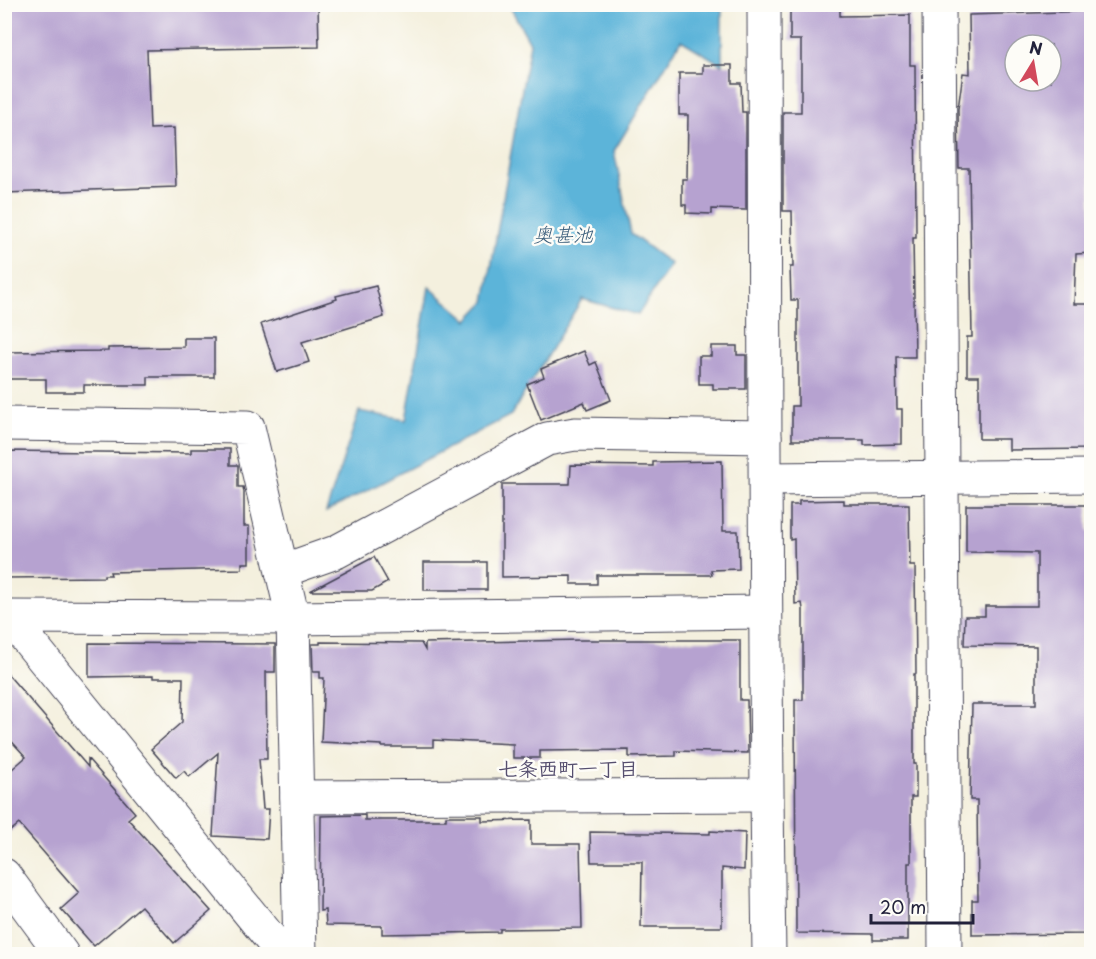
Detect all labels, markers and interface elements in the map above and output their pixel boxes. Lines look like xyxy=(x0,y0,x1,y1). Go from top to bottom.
north arrow xyxy=(1003,33,1063,93)
text: N xyxy=(1028,34,1045,60)
water label: 奥甚池 xyxy=(533,219,594,249)
district label: 七条西町一丁目 xyxy=(498,753,638,783)
scale bar xyxy=(871,887,973,925)
text: 20 m xyxy=(880,893,926,920)

